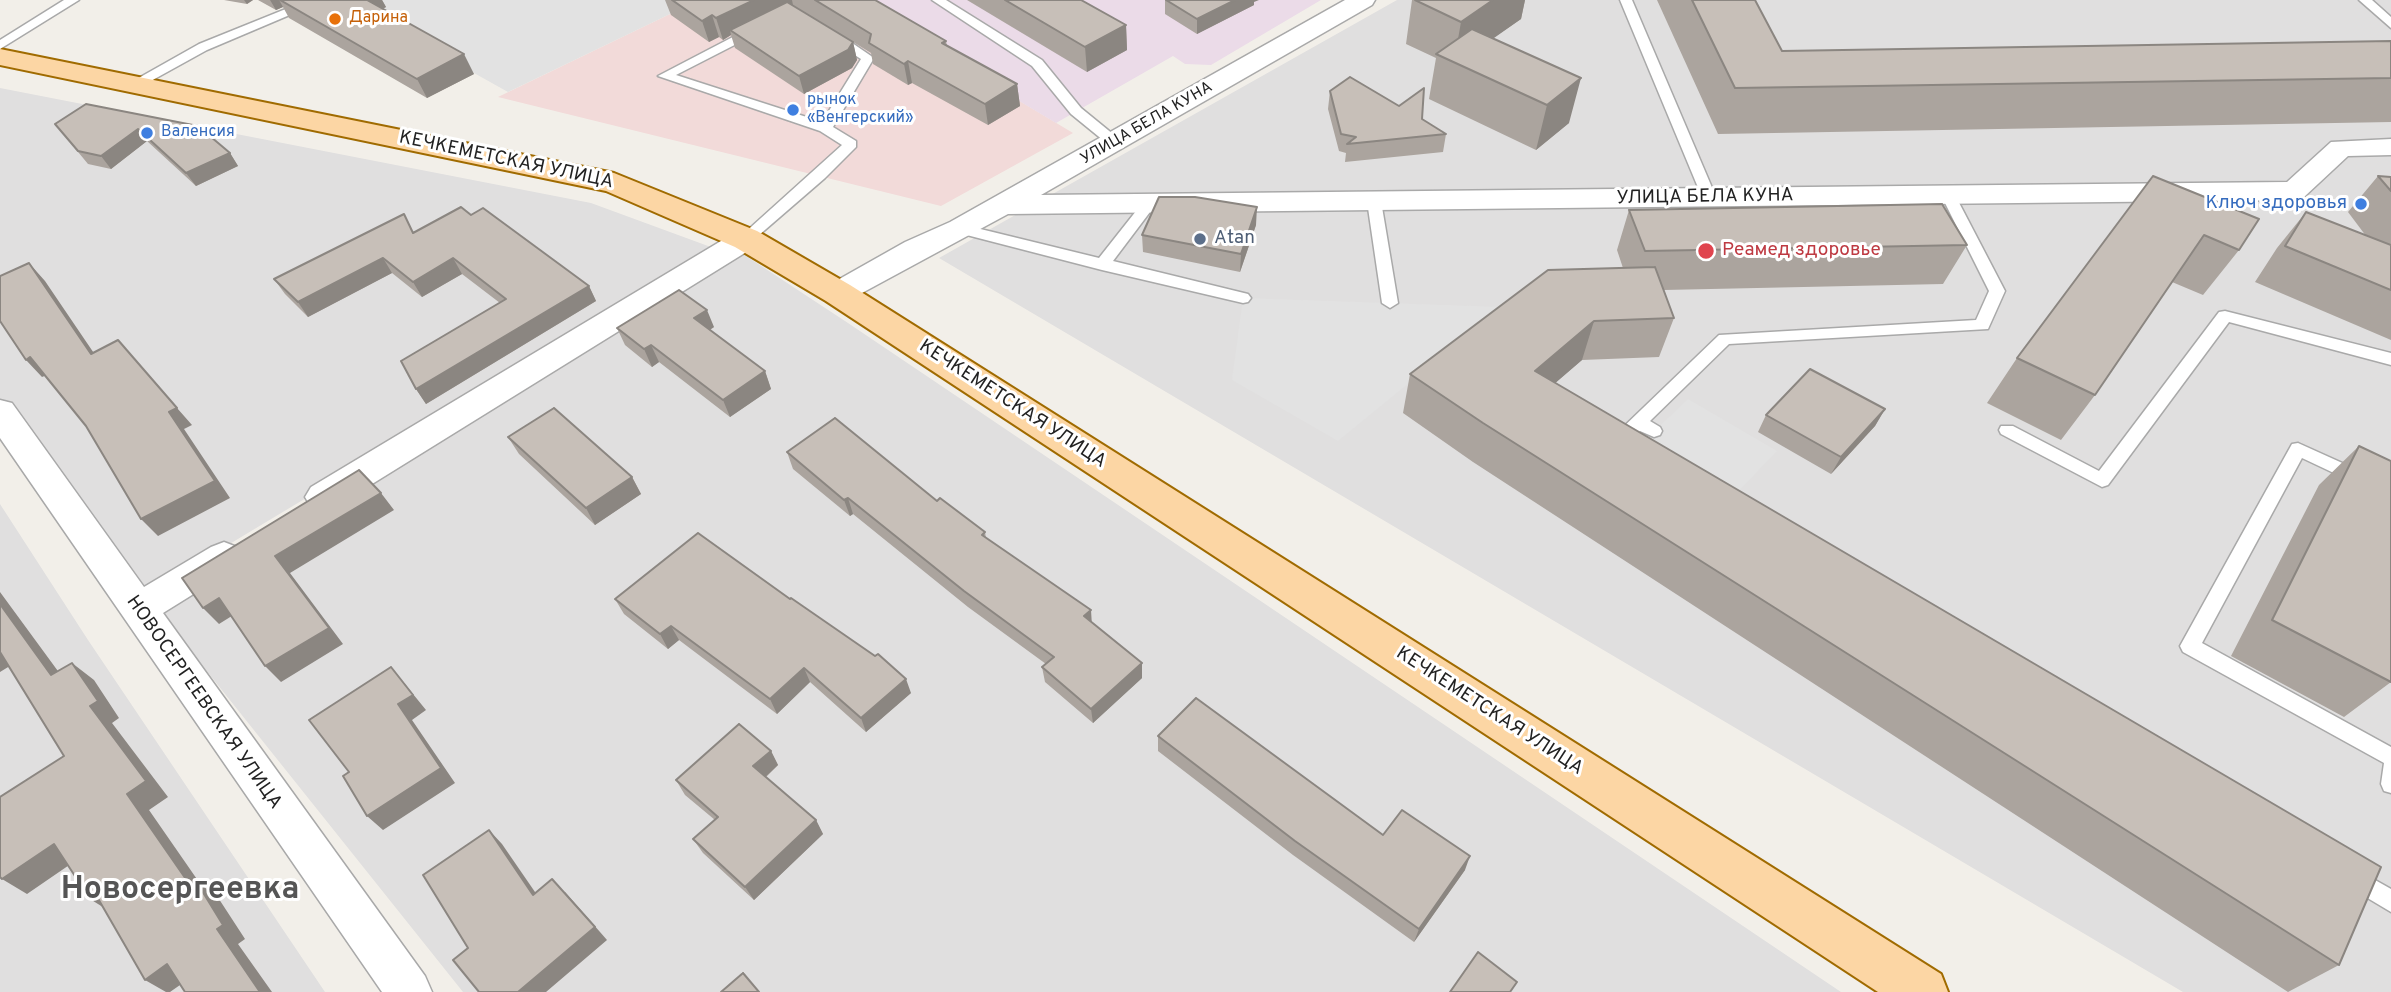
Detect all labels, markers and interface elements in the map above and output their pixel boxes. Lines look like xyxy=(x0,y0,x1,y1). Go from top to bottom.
place label: Дарина xyxy=(349,9,408,29)
marker: Дарина xyxy=(327,11,343,27)
street label: УЛИЦА БЕЛА КУНА xyxy=(1078,78,1216,170)
place label: рынок «Венгерский» xyxy=(807,91,913,129)
marker: рынок «Венгерский» xyxy=(785,102,801,118)
place label: Валенсия xyxy=(161,123,235,143)
marker: Валенсия xyxy=(139,125,155,141)
street label: КЕЧКЕМЕТСКАЯ УЛИЦА xyxy=(397,127,615,195)
street label: УЛИЦА БЕЛА КУНА xyxy=(1616,185,1794,211)
place label: Ключ здоровья xyxy=(2205,193,2347,215)
marker: Ключ здоровья xyxy=(2353,196,2369,212)
place label: Аtan xyxy=(1214,228,1255,250)
marker: Аtan xyxy=(1192,231,1208,247)
place label: Реамед здоровье xyxy=(1722,240,1881,262)
marker: Реамед здоровье xyxy=(1696,241,1716,261)
street label: КЕЧКЕМЕТСКАЯ УЛИЦА xyxy=(914,336,1110,474)
street label: НОВОСЕРГЕЕВСКАЯ УЛИЦА xyxy=(120,592,286,814)
street label: КЕЧКЕМЕТСКАЯ УЛИЦА xyxy=(1391,643,1587,781)
district label: Новосергеевка xyxy=(61,873,299,911)

